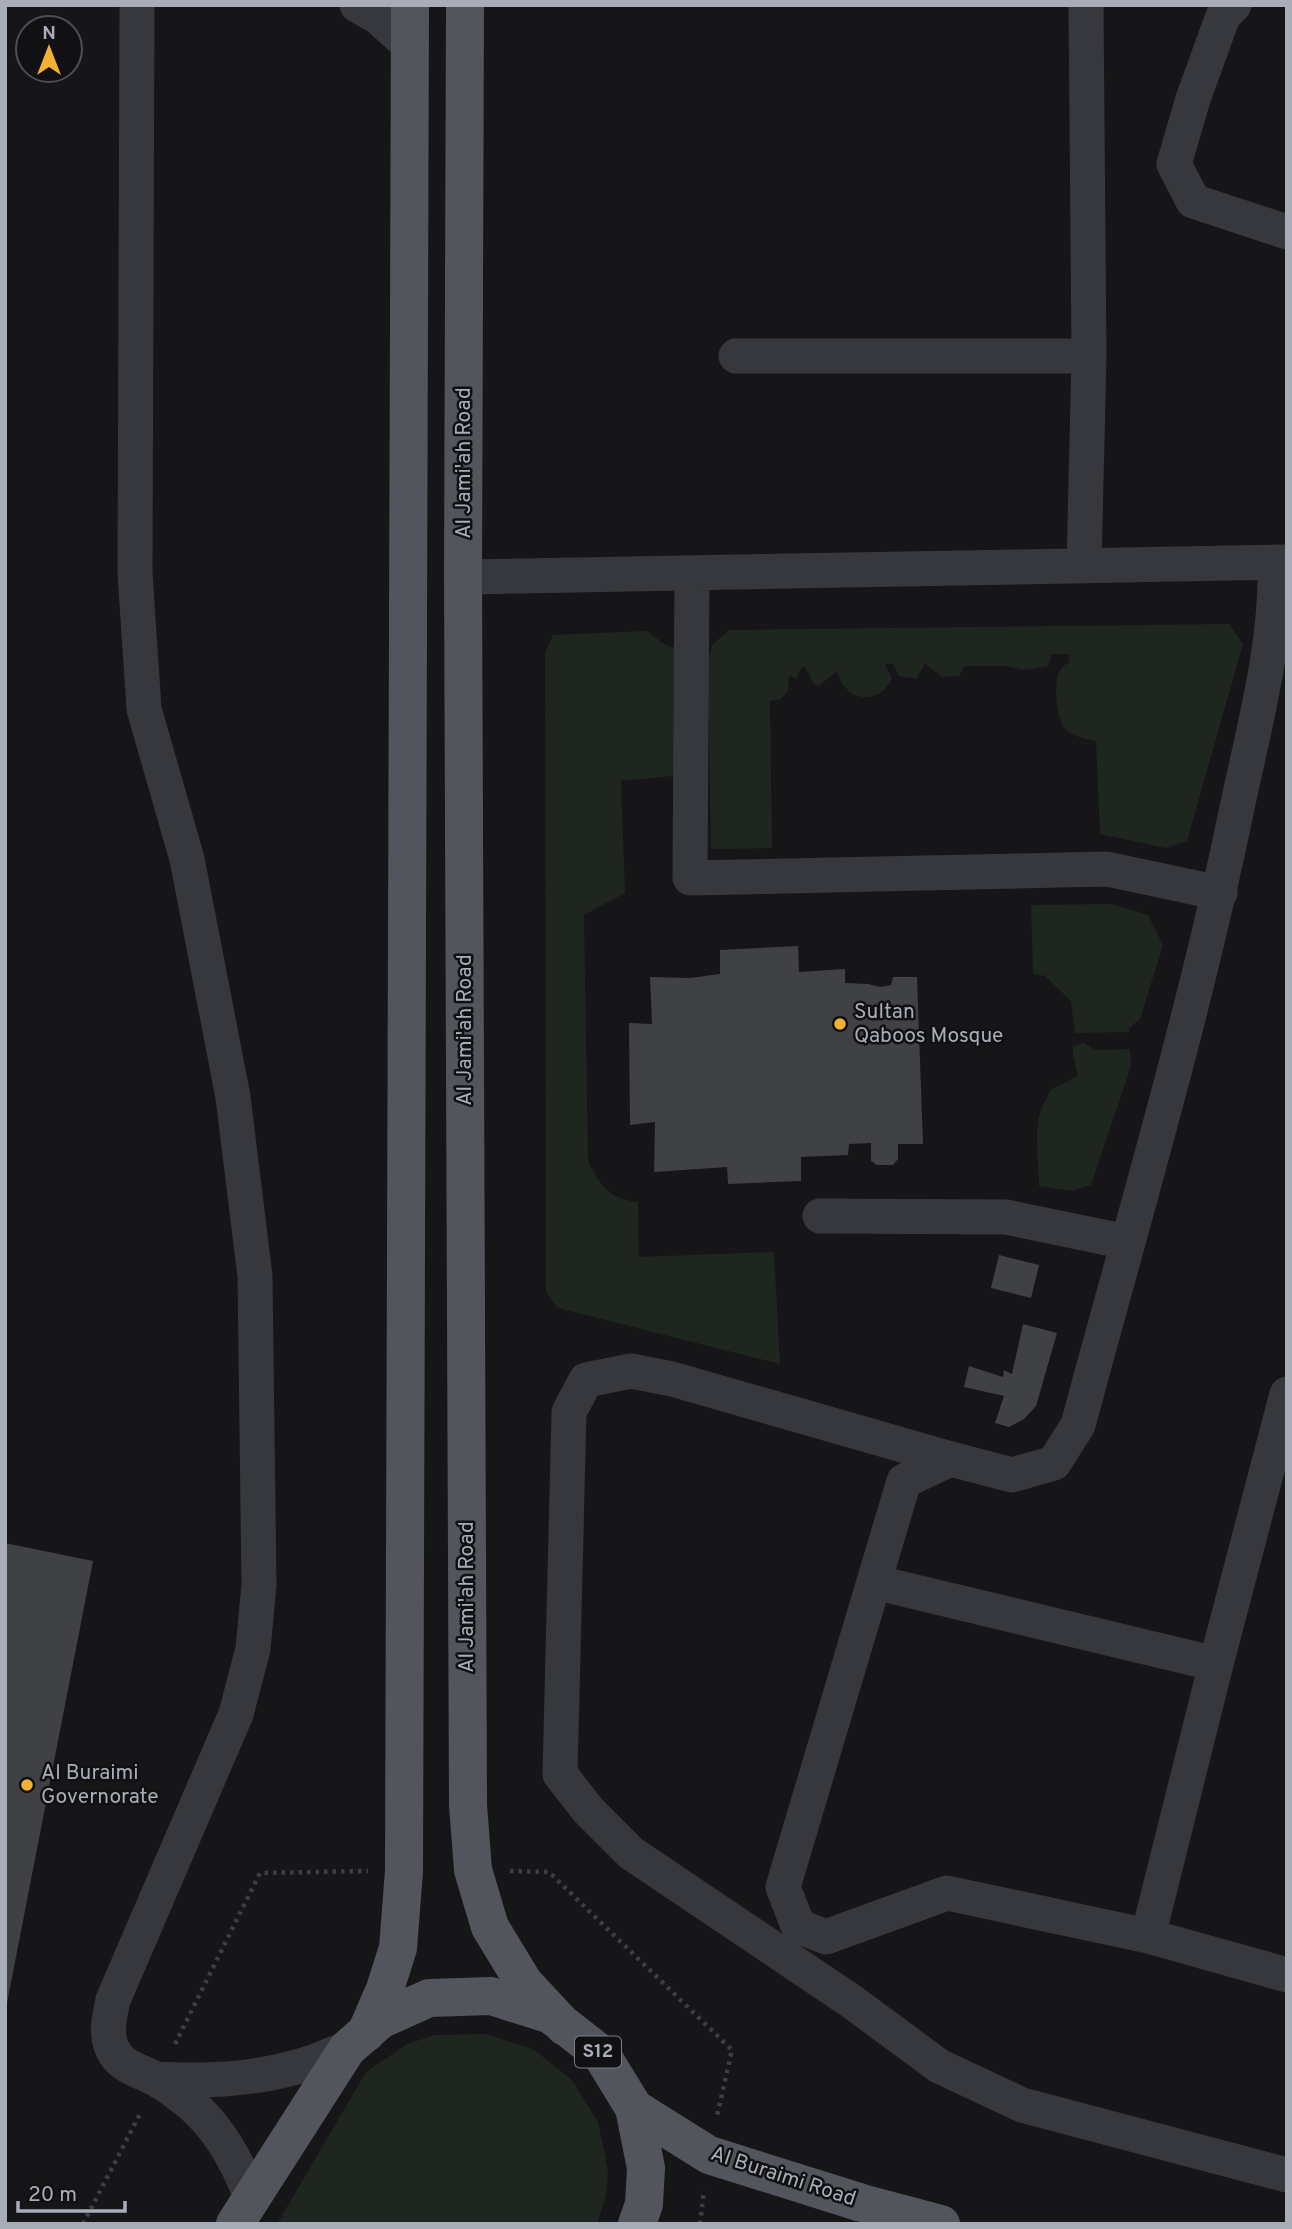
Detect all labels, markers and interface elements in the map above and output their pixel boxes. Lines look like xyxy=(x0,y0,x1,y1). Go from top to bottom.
north arrow xyxy=(14,14,84,84)
text: N xyxy=(42,22,56,46)
street label: Al Jami'ah Road xyxy=(451,387,478,539)
street label: Al Jami'ah Road xyxy=(452,954,479,1106)
place label: Sultan Qaboos Mosque xyxy=(854,999,1003,1050)
marker: Sultan Qaboos Mosque xyxy=(832,1016,848,1032)
street label: Al Jami'ah Road xyxy=(454,1521,481,1673)
place label: Al Buraimi Governorate xyxy=(41,1760,159,1811)
marker: Al Buraimi Governorate xyxy=(19,1777,35,1793)
road number: S12 xyxy=(575,2036,621,2068)
street label: Al Buraimi Road xyxy=(707,2141,859,2213)
scale bar xyxy=(18,2170,124,2214)
text: 20 m xyxy=(28,2182,77,2209)

